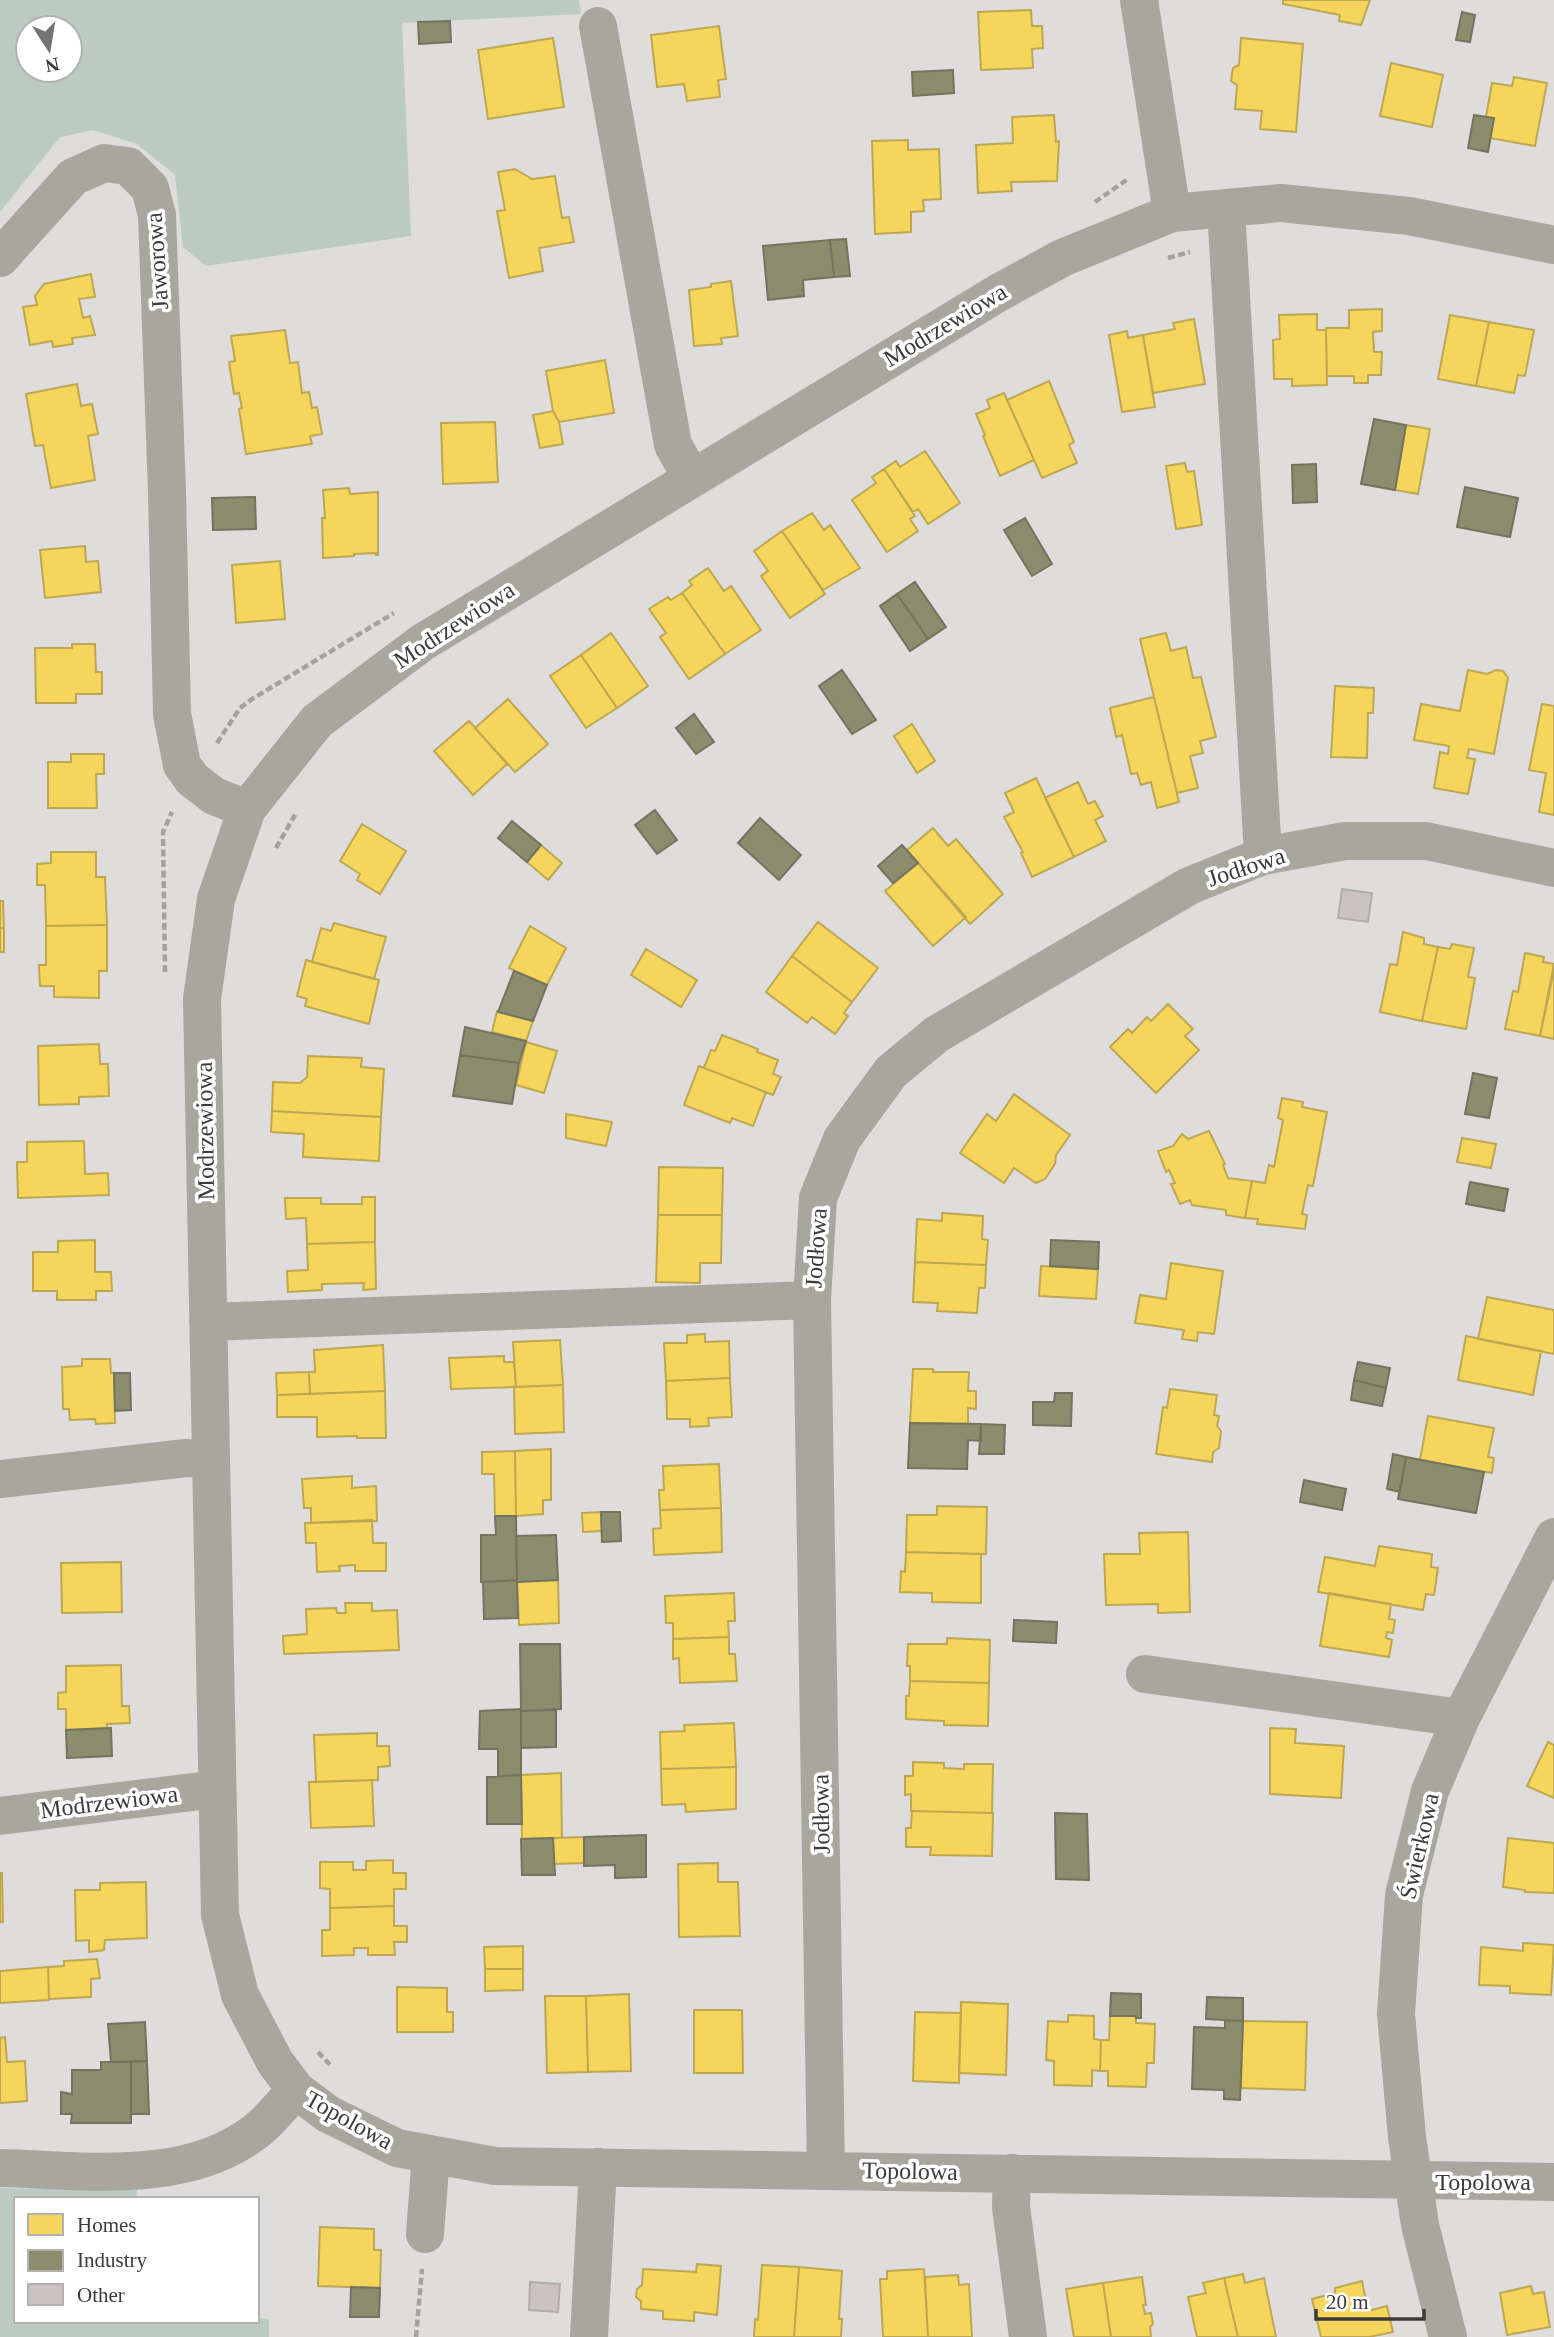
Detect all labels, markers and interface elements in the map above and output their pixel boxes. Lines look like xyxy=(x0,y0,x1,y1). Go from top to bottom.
north arrow xyxy=(14,14,84,84)
text: N xyxy=(43,53,61,77)
street label: Jaworowa xyxy=(141,211,173,310)
street label: Modrzewiowa xyxy=(879,278,1011,372)
street label: Modrzewiowa xyxy=(389,576,519,674)
street label: Jodłowa xyxy=(1204,842,1288,892)
street label: Modrzewiowa xyxy=(191,1061,219,1201)
street label: Jodłowa xyxy=(800,1207,832,1289)
street label: Jodłowa xyxy=(807,1773,835,1854)
street label: Modrzewiowa xyxy=(39,1781,180,1823)
street label: Świerkowa xyxy=(1394,1790,1444,1902)
street label: Topolowa xyxy=(301,2085,397,2155)
street label: Topolowa xyxy=(862,2157,958,2185)
street label: Topolowa xyxy=(1435,2169,1531,2195)
legend xyxy=(14,2197,259,2323)
text: Homes xyxy=(77,2213,137,2237)
text: Industry xyxy=(77,2248,147,2272)
scale bar xyxy=(1316,2278,1424,2322)
text: Other xyxy=(77,2283,125,2307)
text: 20 m xyxy=(1326,2290,1369,2314)

